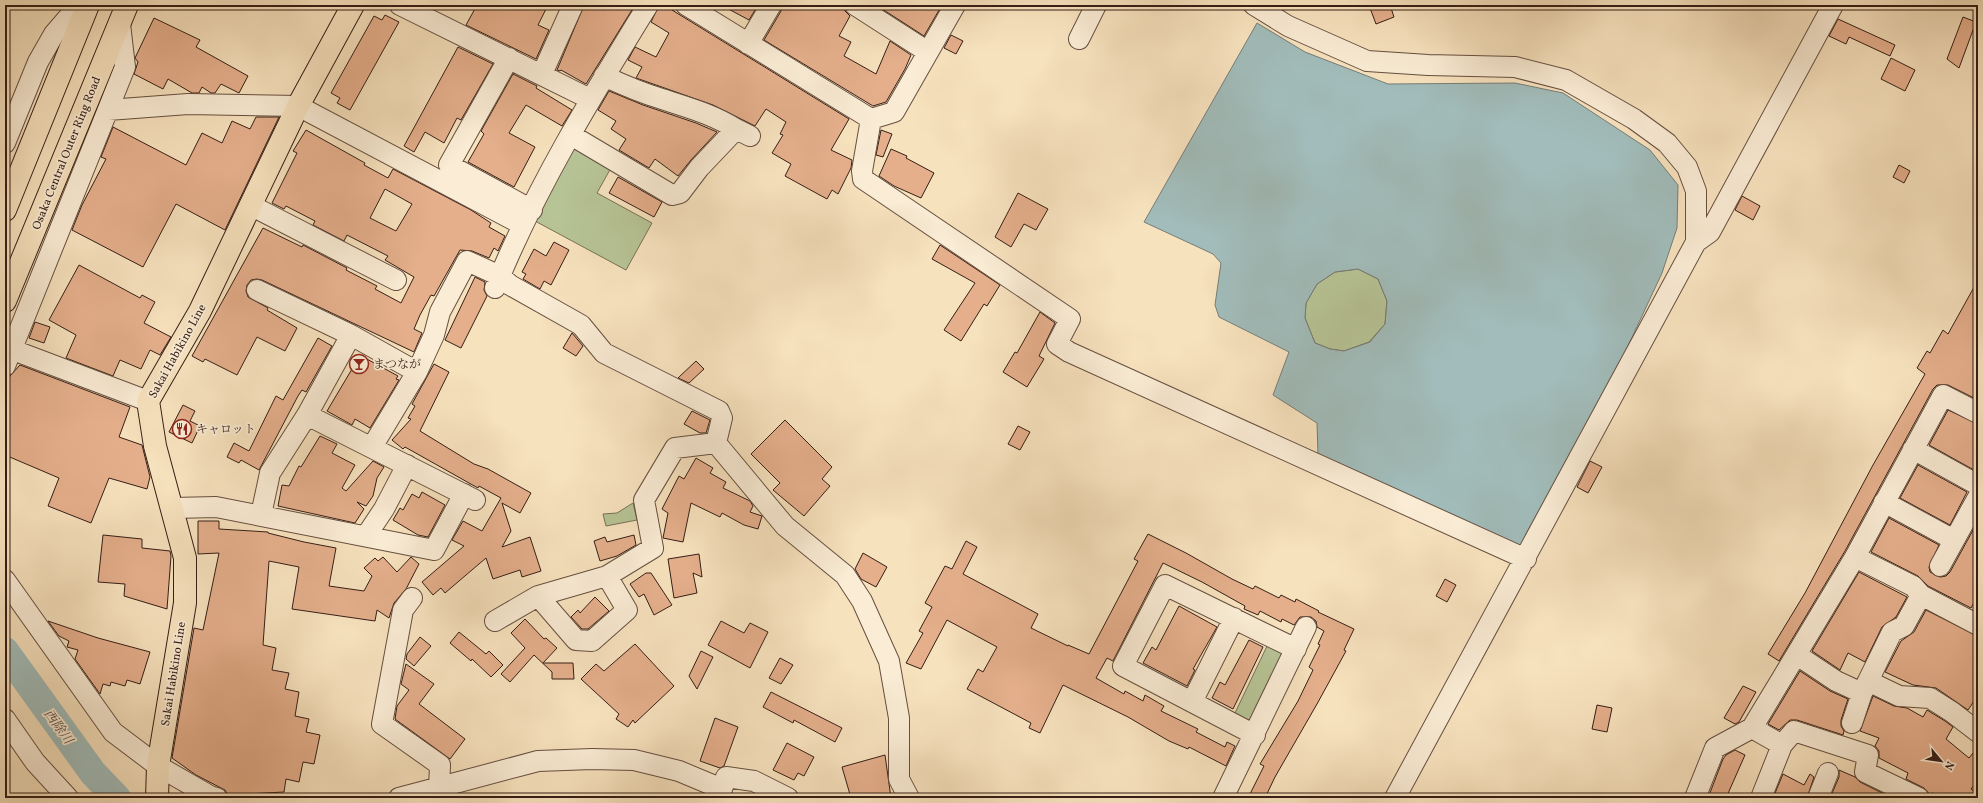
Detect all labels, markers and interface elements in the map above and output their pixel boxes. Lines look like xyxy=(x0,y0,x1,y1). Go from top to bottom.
street label: Osaka Central Outer Ring Road xyxy=(29,74,105,232)
street label: Sakai Habikino Line xyxy=(145,301,211,402)
bar icon: まつなが xyxy=(348,353,370,375)
place label: まつなが xyxy=(373,357,421,373)
restaurant icon: キャロット xyxy=(171,418,193,440)
place label: キャロット xyxy=(196,422,256,438)
street label: Sakai Habikino Line xyxy=(158,620,190,728)
water label: 西除川 xyxy=(39,706,77,750)
north arrow xyxy=(1921,741,1961,781)
text: N xyxy=(1940,758,1957,772)

